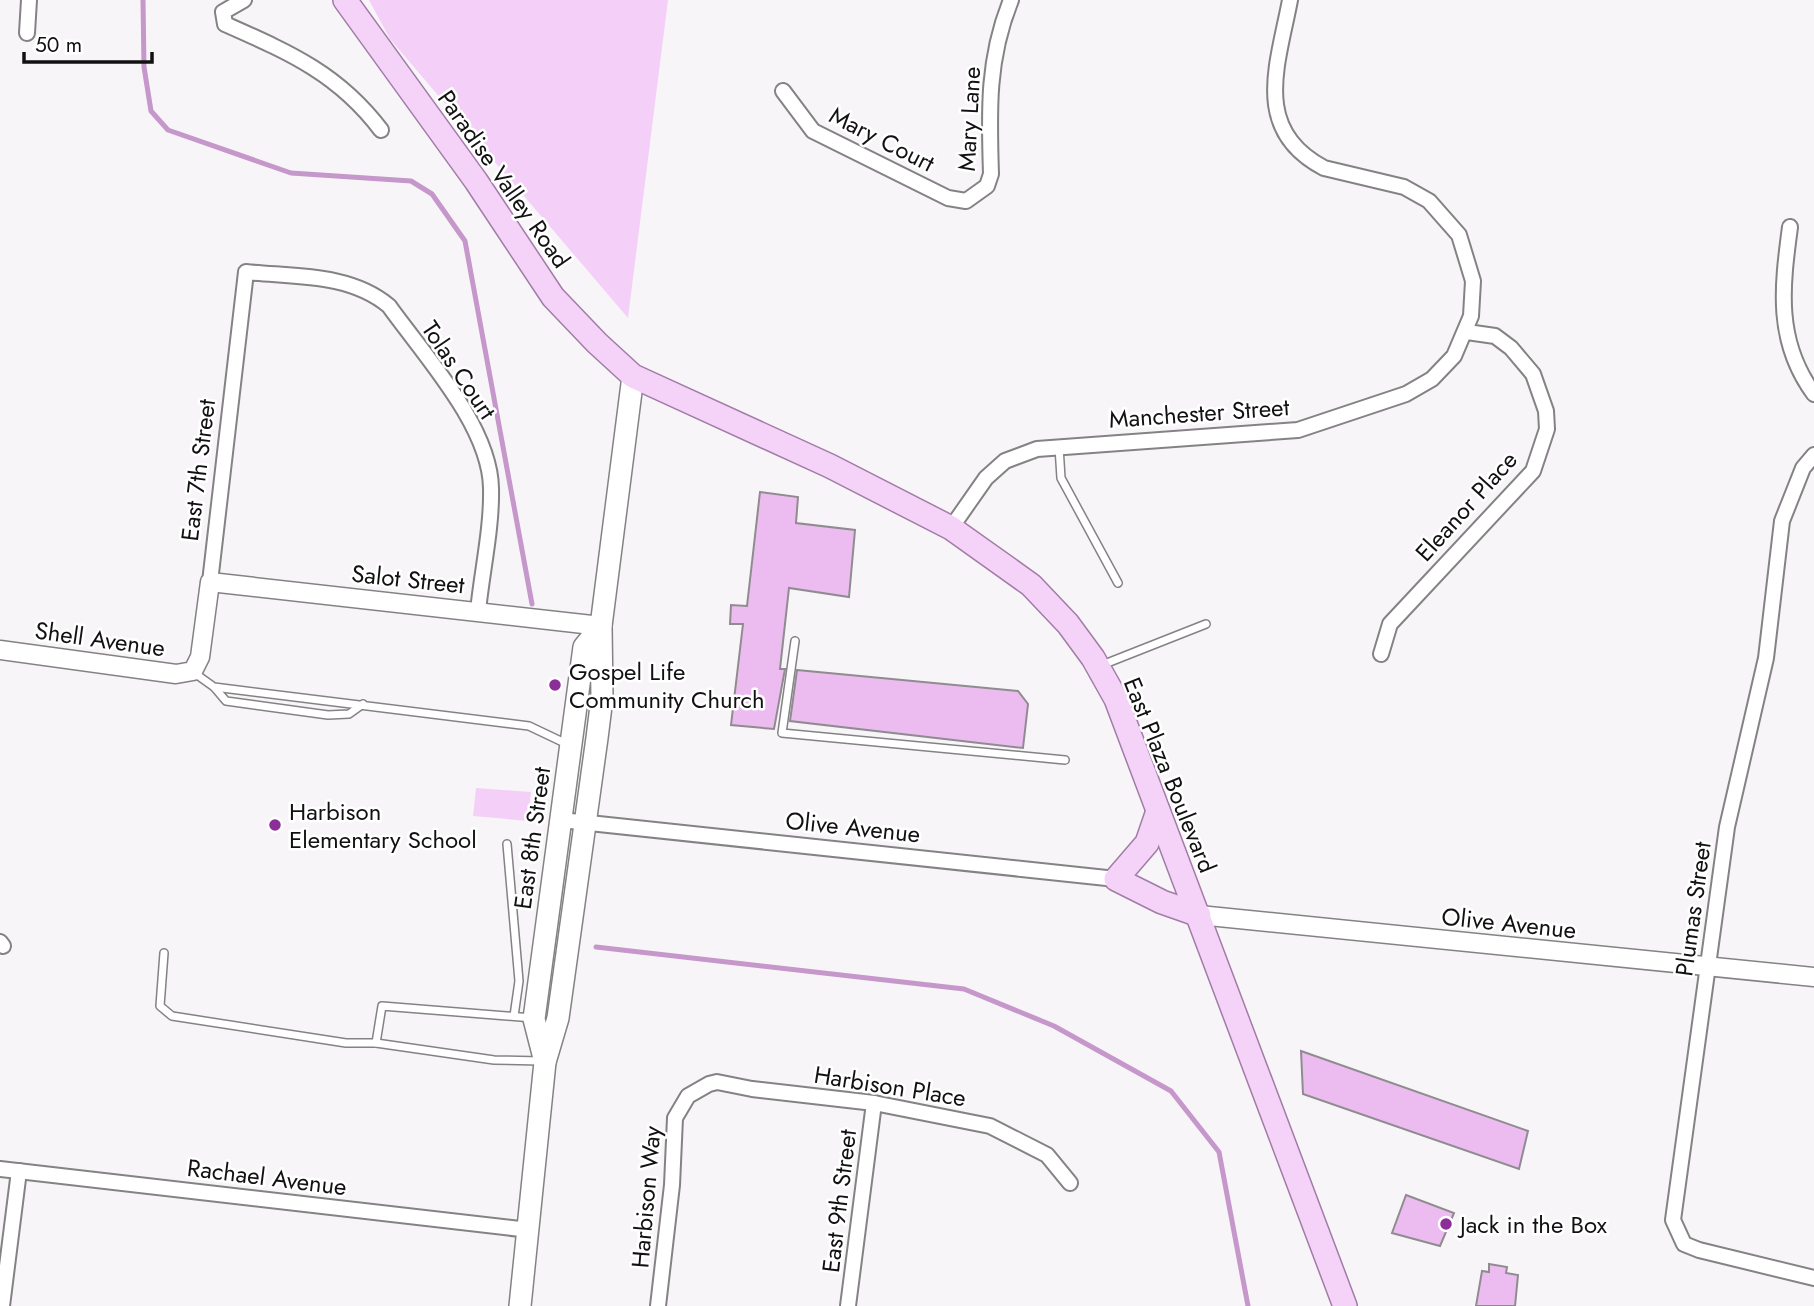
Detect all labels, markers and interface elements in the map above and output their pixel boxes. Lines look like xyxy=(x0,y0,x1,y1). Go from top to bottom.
scale bar xyxy=(24,21,152,65)
text: 50 m xyxy=(35,30,82,60)
street label: Mary Lane xyxy=(949,66,989,172)
street label: Paradise Valley Road xyxy=(429,83,579,275)
street label: Mary Court xyxy=(823,98,941,181)
street label: Tolas Court xyxy=(413,314,505,426)
street label: Manchester Street xyxy=(1108,389,1290,437)
street label: East 7th Street xyxy=(172,397,224,543)
street label: Eleanor Place xyxy=(1407,443,1525,569)
street label: Salot Street xyxy=(350,556,467,602)
street label: Shell Avenue xyxy=(33,613,167,665)
place label: Gospel Life Community Church xyxy=(569,654,765,717)
street label: East Plaza Boulevard xyxy=(1115,672,1225,878)
marker: Gospel Life Community Church xyxy=(547,677,563,693)
street label: East 8th Street xyxy=(505,764,559,911)
place label: Harbison Elementary School xyxy=(289,794,477,857)
street label: Olive Avenue xyxy=(784,803,922,851)
marker: Harbison Elementary School xyxy=(267,817,283,833)
street label: Plumas Street xyxy=(1666,839,1720,979)
street label: Olive Avenue xyxy=(1440,899,1578,947)
street label: Harbison Place xyxy=(811,1057,969,1115)
street label: Harbison Way xyxy=(622,1124,670,1270)
street label: East 9th Street xyxy=(813,1127,865,1275)
street label: Rachael Avenue xyxy=(185,1150,349,1204)
place label: Jack in the Box xyxy=(1457,1207,1608,1242)
marker: Jack in the Box xyxy=(1438,1216,1454,1232)

